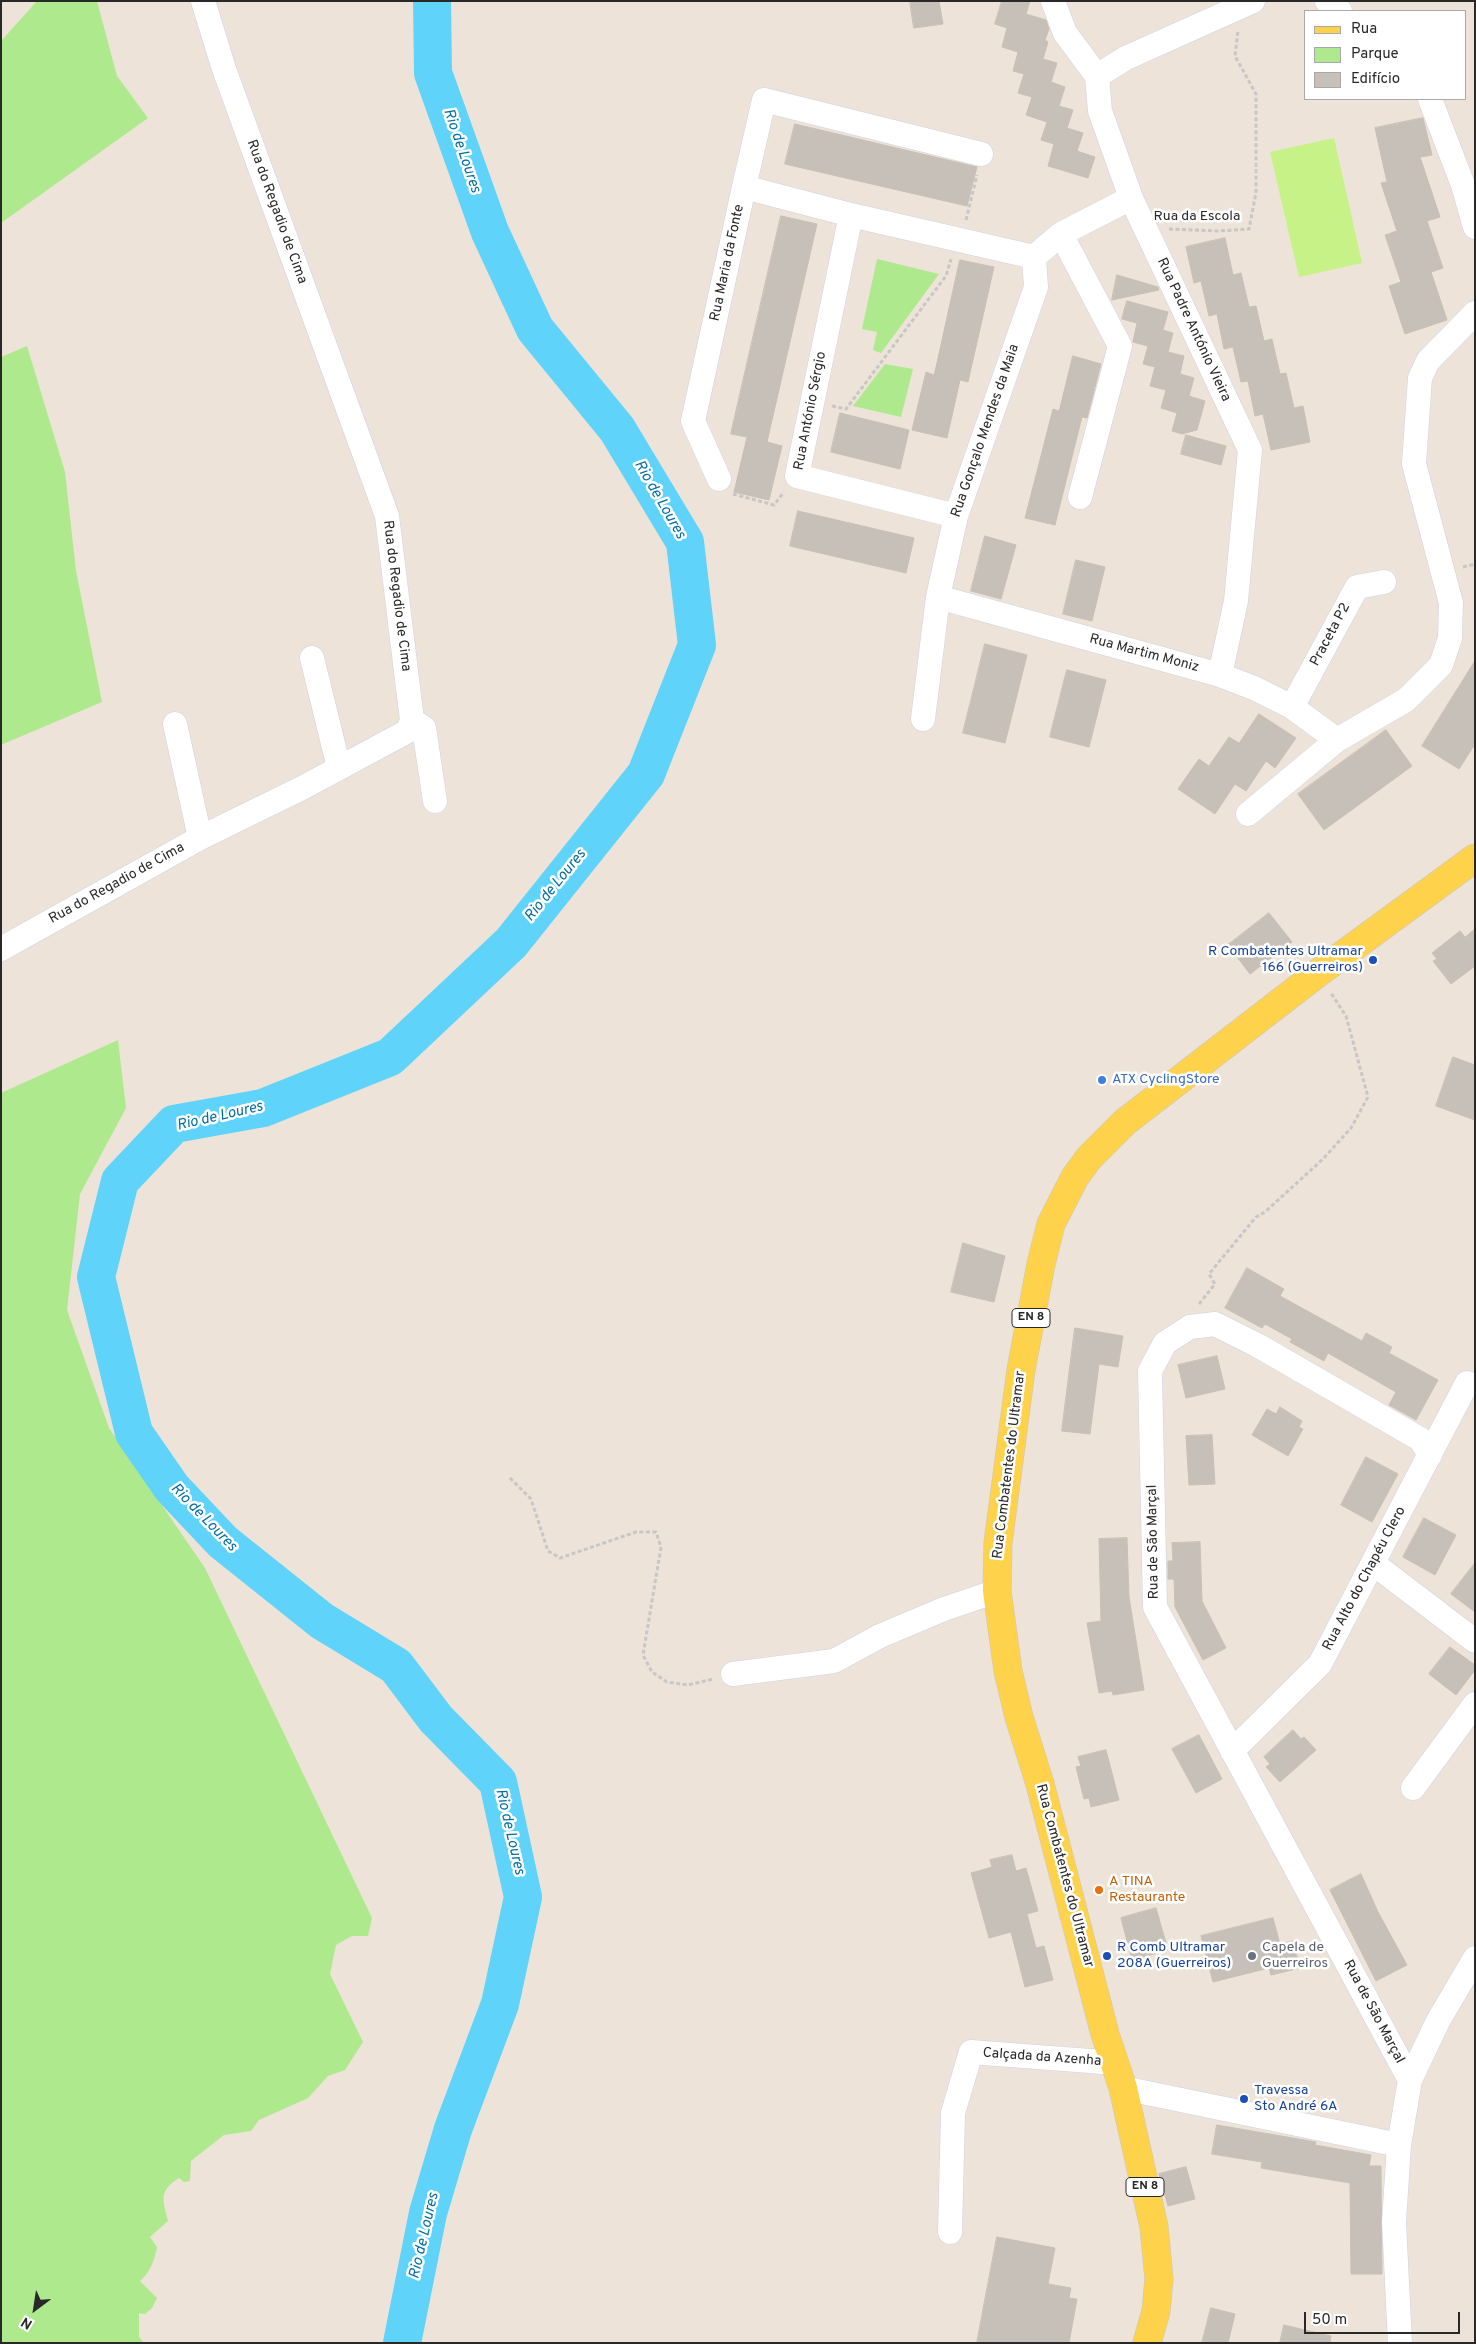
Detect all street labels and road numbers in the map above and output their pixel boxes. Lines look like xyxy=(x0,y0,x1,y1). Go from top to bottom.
street label: Rua do Regadio de Cima xyxy=(242,138,310,286)
street label: Rua Maria da Fonte xyxy=(707,203,749,323)
street label: Rua da Escola xyxy=(1154,209,1240,225)
street label: Rua Padre António Vieira xyxy=(1152,255,1234,405)
street label: Rua Gonçalo Mendes da Maia xyxy=(948,342,1024,520)
street label: Rua António Sérgio xyxy=(791,350,831,472)
street label: Rua do Regadio de Cima xyxy=(378,519,414,673)
street label: Praceta P2 xyxy=(1307,601,1355,669)
street label: Rua Martim Moniz xyxy=(1087,631,1201,677)
street label: Rua do Regadio de Cima xyxy=(46,840,188,928)
road number: EN 8 xyxy=(1012,1309,1050,1328)
street label: Rua Combatentes do Ultramar xyxy=(990,1370,1030,1560)
street label: Rua de São Marçal xyxy=(1145,1485,1163,1599)
street label: Rua Alto do Chapéu Clero xyxy=(1320,1504,1410,1654)
street label: Rua Combatentes do Ultramar xyxy=(1031,1782,1097,1970)
street label: Rua de São Marçal xyxy=(1339,1957,1407,2067)
street label: Calçada da Azenha xyxy=(982,2045,1102,2071)
road number: EN 8 xyxy=(1126,2178,1164,2196)

